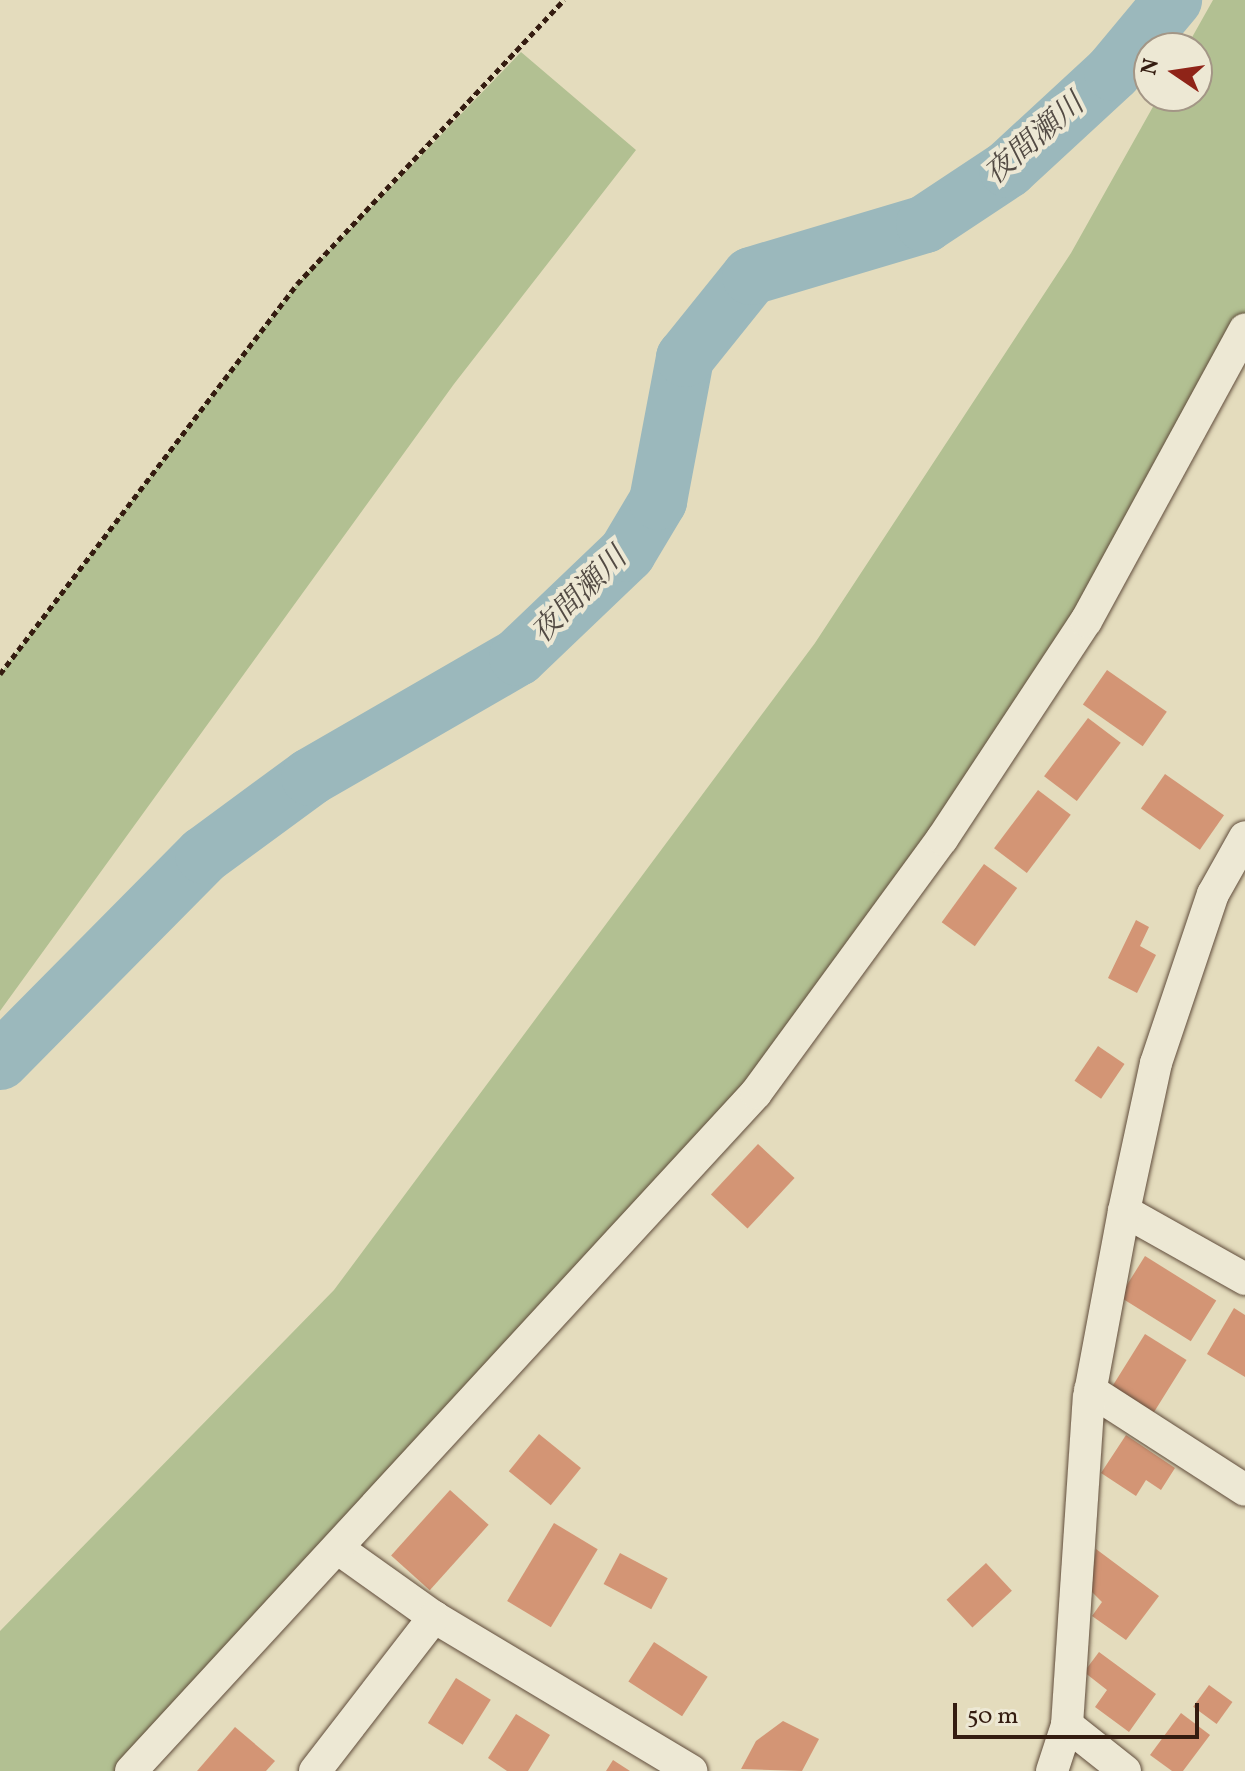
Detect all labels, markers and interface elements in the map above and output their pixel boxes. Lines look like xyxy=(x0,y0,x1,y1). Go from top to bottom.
north arrow xyxy=(1133,32,1213,112)
text: N xyxy=(1134,56,1168,78)
water label: 夜間瀬川 xyxy=(978,87,1092,193)
water label: 夜間瀬川 xyxy=(525,541,635,651)
scale bar xyxy=(957,1687,1203,1737)
text: 50 m xyxy=(967,1700,1019,1734)

